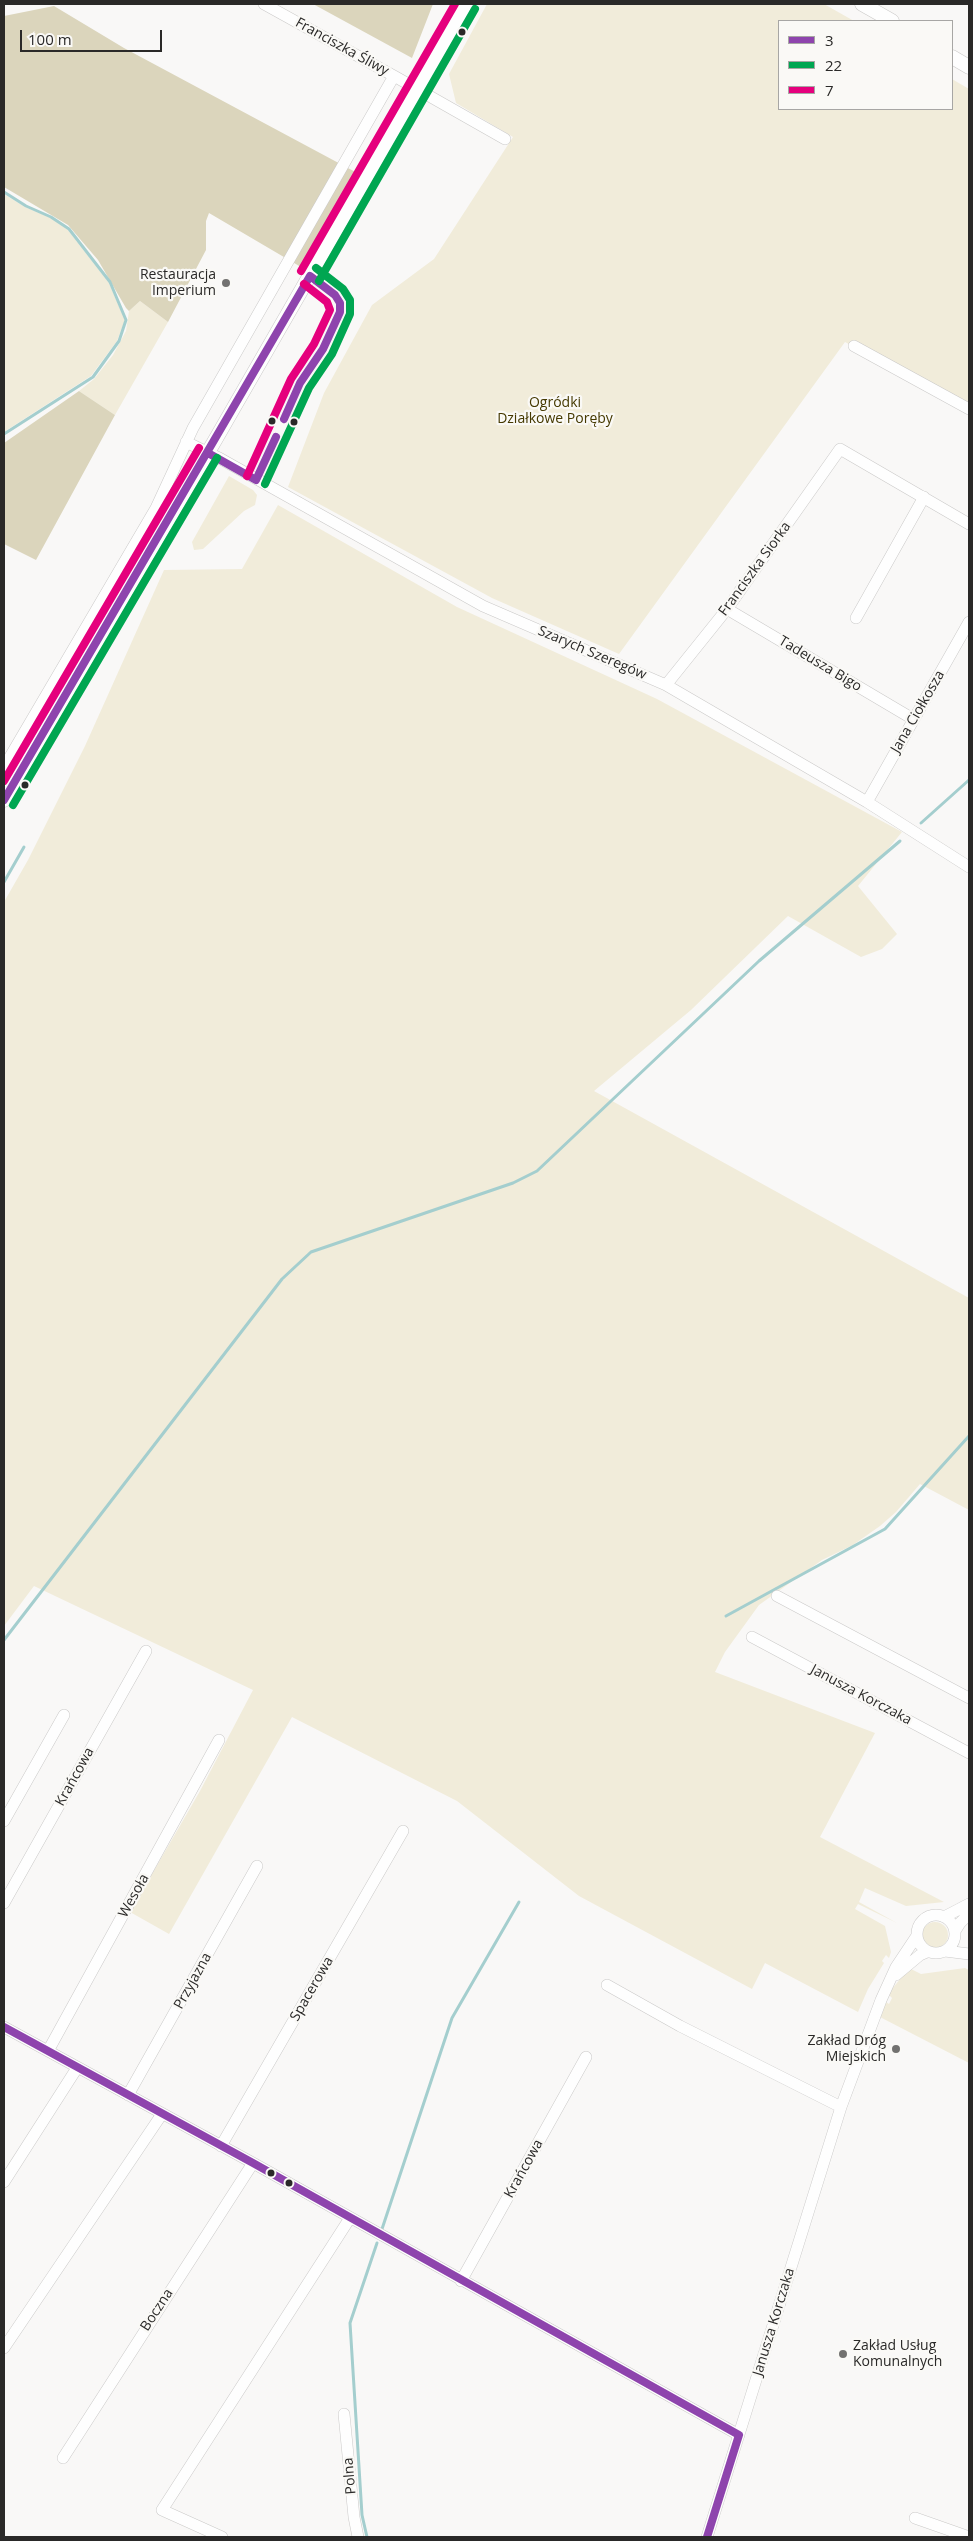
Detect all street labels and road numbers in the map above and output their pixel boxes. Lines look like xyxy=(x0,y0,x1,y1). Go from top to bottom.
street label: Franciszka Śliwy xyxy=(292,14,392,80)
street label: Franciszka Siorka xyxy=(715,519,795,619)
street label: Szarych Szeregów xyxy=(535,623,649,683)
street label: Tadeusza Bigo xyxy=(775,633,865,695)
street label: Jana Ciołkosza xyxy=(888,668,948,756)
street label: Janusza Korczaka xyxy=(807,1661,915,1729)
street label: Krańcowa xyxy=(52,1745,98,1809)
street label: Wesoła xyxy=(115,1871,153,1921)
street label: Przyjazna xyxy=(171,1950,215,2012)
street label: Spacerowa xyxy=(287,1954,337,2024)
street label: Krańcowa xyxy=(501,2137,547,2201)
street label: Janusza Korczaka xyxy=(750,2266,798,2378)
street label: Boczna xyxy=(137,2286,177,2334)
street label: Polna xyxy=(340,2457,360,2495)

